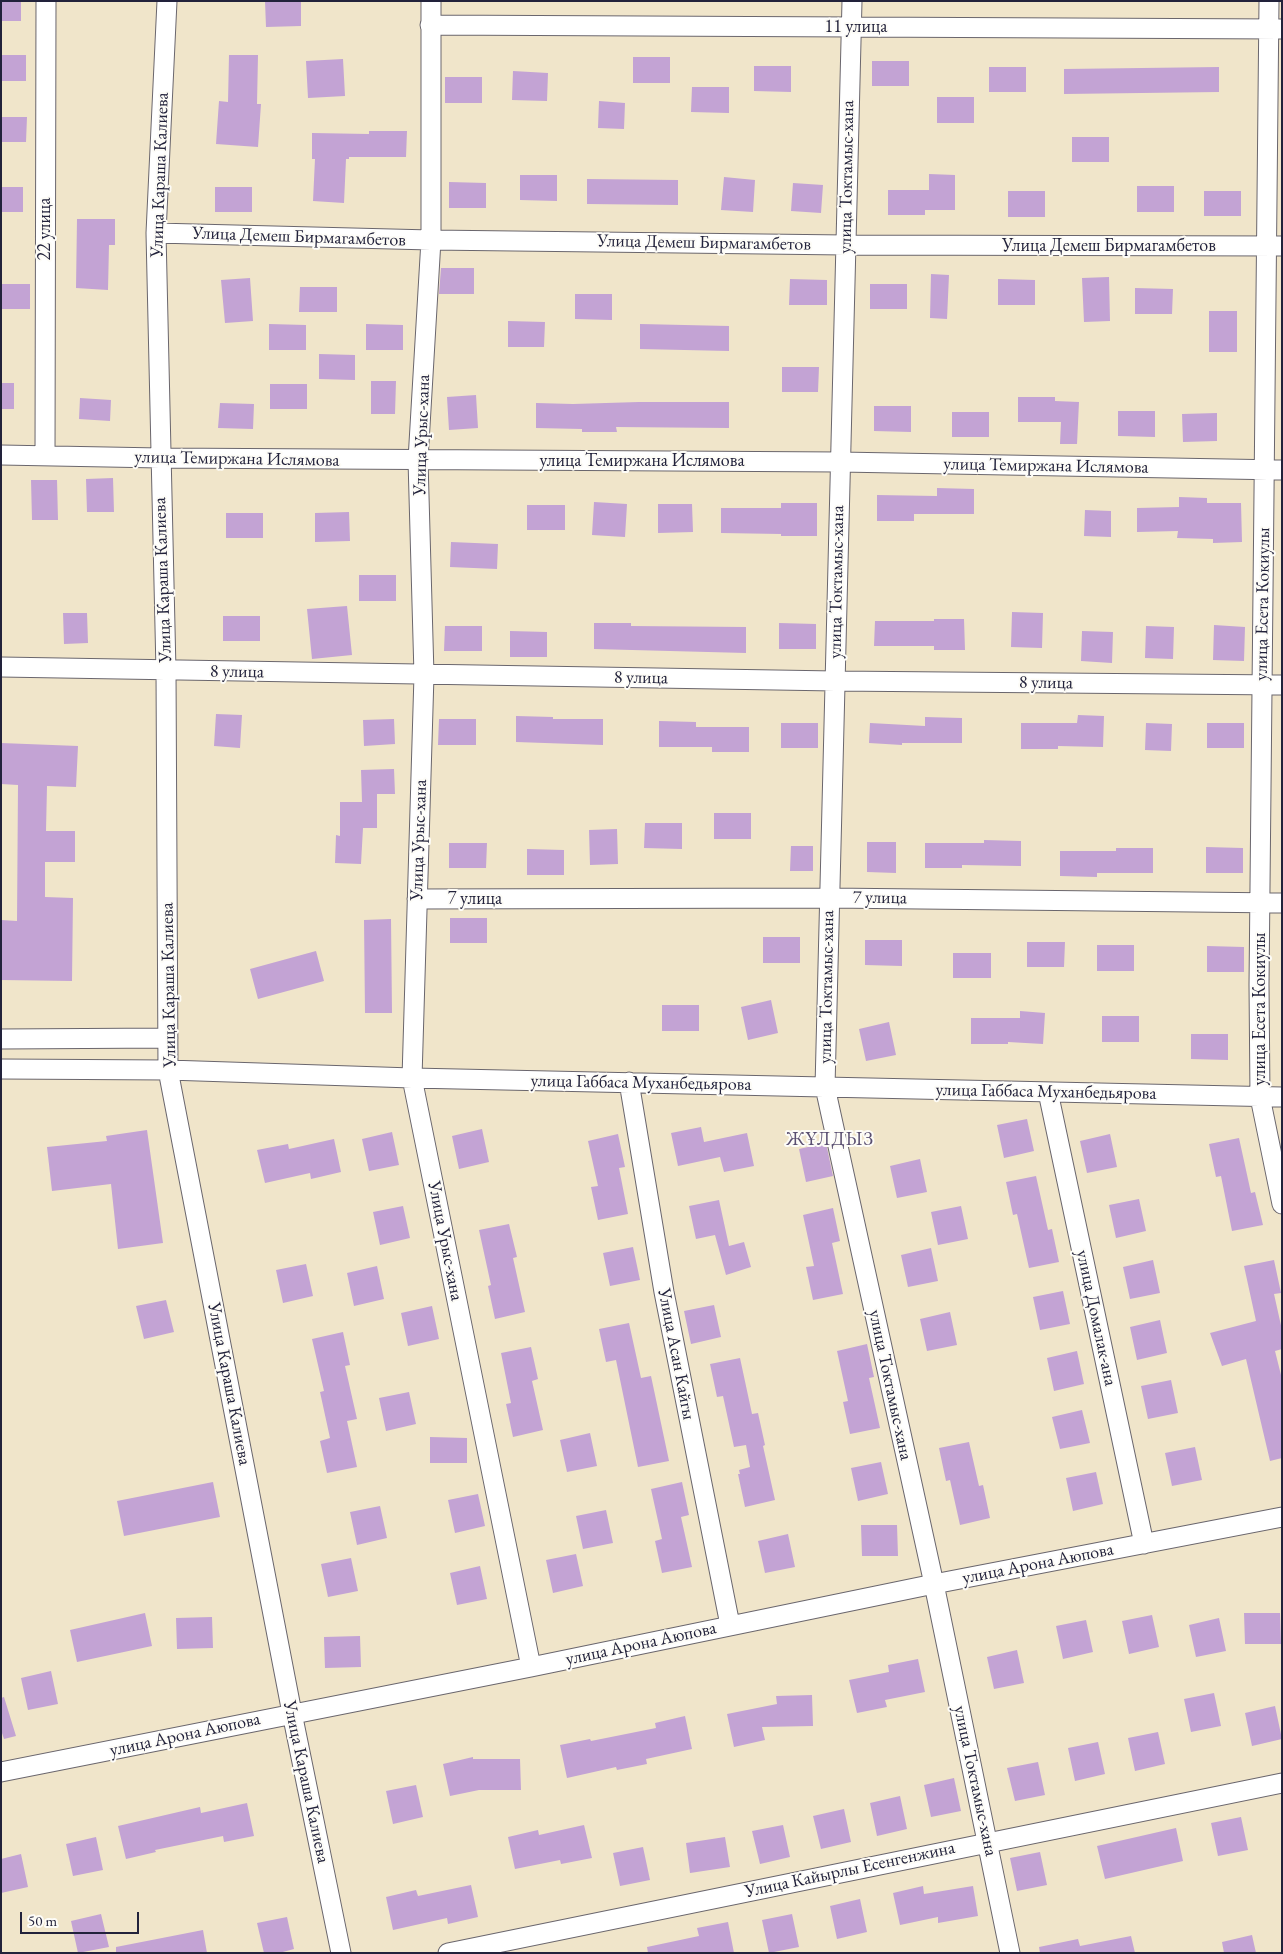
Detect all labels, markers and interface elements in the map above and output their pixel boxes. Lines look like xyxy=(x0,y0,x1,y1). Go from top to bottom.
street label: 11 улица xyxy=(825,16,887,38)
street label: Улица Караша Калиева xyxy=(146,92,174,258)
street label: улица Токтамыс-хана xyxy=(835,100,859,254)
street label: 22 улица xyxy=(34,198,56,260)
street label: Улица Демеш Бирмагамбетов xyxy=(192,222,406,252)
street label: Улица Демеш Бирмагамбетов xyxy=(597,230,811,256)
street label: Улица Демеш Бирмагамбетов xyxy=(1002,235,1216,257)
street label: Улица Урыс-хана xyxy=(409,374,435,496)
street label: улица Темиржана Ислямова xyxy=(134,446,340,472)
street label: улица Темиржана Ислямова xyxy=(539,450,745,472)
street label: улица Темиржана Ислямова xyxy=(943,453,1149,479)
street label: Улица Караша Калиева xyxy=(149,497,177,663)
street label: улица Токтамыс-хана xyxy=(825,505,849,659)
street label: улица Есета Кокиулы xyxy=(1251,527,1275,681)
street label: 8 улица xyxy=(210,661,264,683)
street label: 8 улица xyxy=(614,667,668,689)
street label: 8 улица xyxy=(1019,672,1073,694)
street label: Улица Урыс-хана xyxy=(406,779,432,901)
street label: 7 улица xyxy=(853,887,907,909)
street label: 7 улица xyxy=(448,888,502,910)
street label: Улица Караша Калиева xyxy=(157,902,181,1068)
street label: улица Токтамыс-хана xyxy=(815,910,839,1064)
street label: улица Есета Кокиулы xyxy=(1249,932,1271,1086)
street label: улица Габбаса Муханбедьярова xyxy=(530,1070,752,1096)
street label: улица Габбаса Муханбедьярова xyxy=(935,1079,1157,1105)
district label: ЖҰЛДЫЗ xyxy=(785,1129,875,1151)
street label: Улица Урыс-хана xyxy=(423,1179,467,1303)
street label: улица Домалак-ана xyxy=(1071,1248,1121,1388)
street label: Улица Асан Кайгы xyxy=(653,1286,699,1422)
street label: Улица Караша Калиева xyxy=(203,1301,255,1467)
street label: улица Токтамыс-хана xyxy=(863,1308,917,1462)
street label: улица Арона Аюпова xyxy=(961,1539,1115,1589)
street label: улица Арона Аюпова xyxy=(564,1617,718,1671)
street label: Улица Караша Калиева xyxy=(278,1699,334,1865)
street label: улица Токтамыс-хана xyxy=(948,1704,1002,1858)
street label: улица Арона Аюпова xyxy=(108,1708,262,1762)
street label: Улица Кайырлы Есенгенжина xyxy=(743,1837,957,1903)
scale bar xyxy=(22,1902,141,1934)
text: 50 m xyxy=(28,1911,57,1930)

